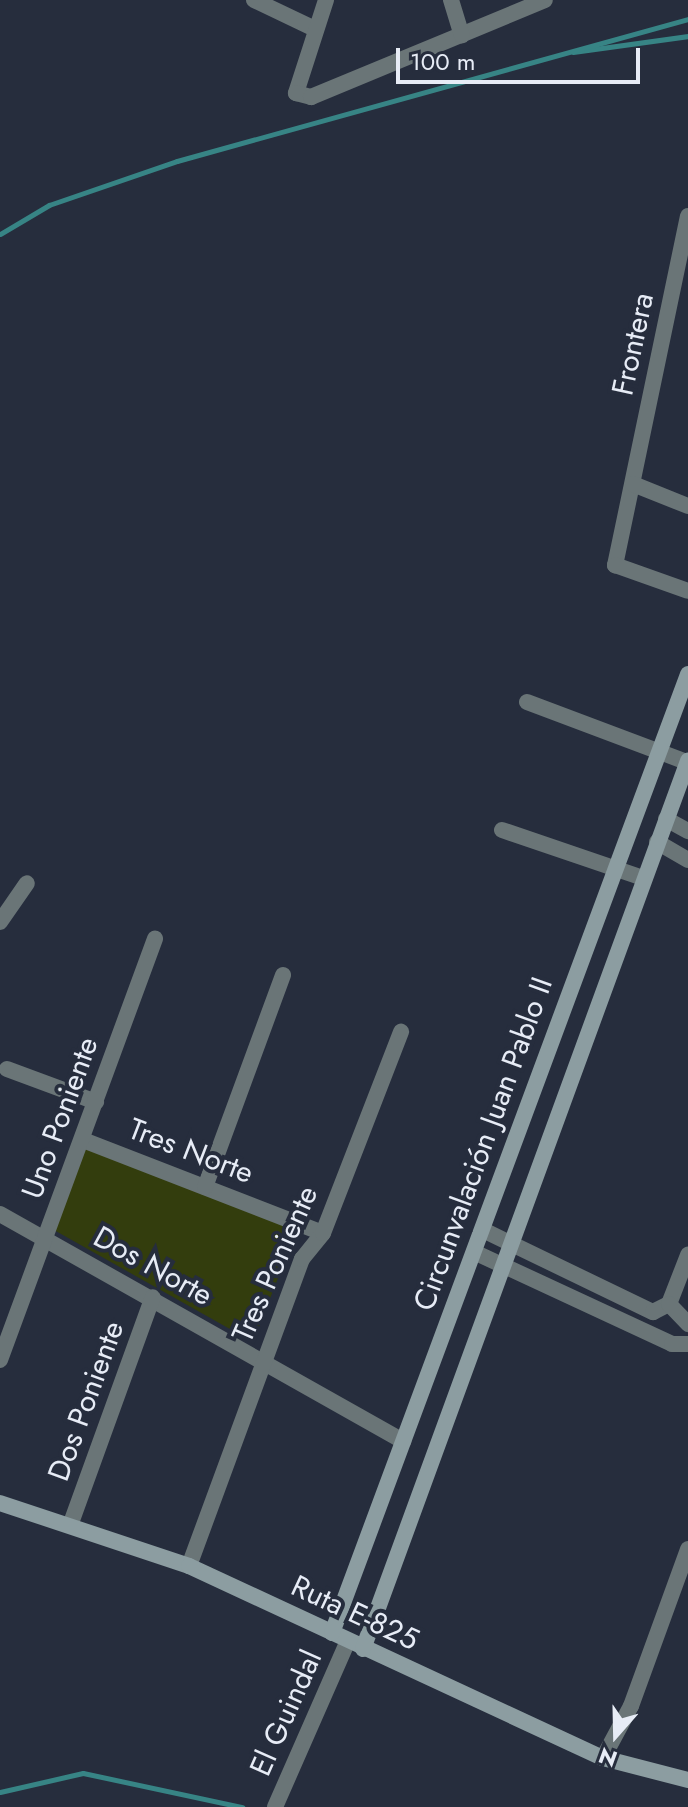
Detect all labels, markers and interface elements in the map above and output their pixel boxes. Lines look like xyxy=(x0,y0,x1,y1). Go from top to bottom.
scale bar xyxy=(400,32,644,82)
text: 100 m xyxy=(410,44,476,79)
street label: Frontera xyxy=(605,290,661,398)
street label: Circunvalación Juan Pablo II xyxy=(406,972,560,1316)
street label: Uno Poniente xyxy=(14,1032,106,1204)
street label: Tres Norte xyxy=(124,1111,258,1191)
street label: Tres Poniente xyxy=(225,1180,325,1348)
street label: Dos Norte xyxy=(87,1219,219,1313)
street label: Dos Poniente xyxy=(40,1316,132,1486)
street label: Ruta E-825 xyxy=(286,1568,424,1658)
street label: El Guindal xyxy=(242,1645,330,1781)
north arrow xyxy=(576,1695,656,1775)
text: N xyxy=(594,1740,621,1776)

